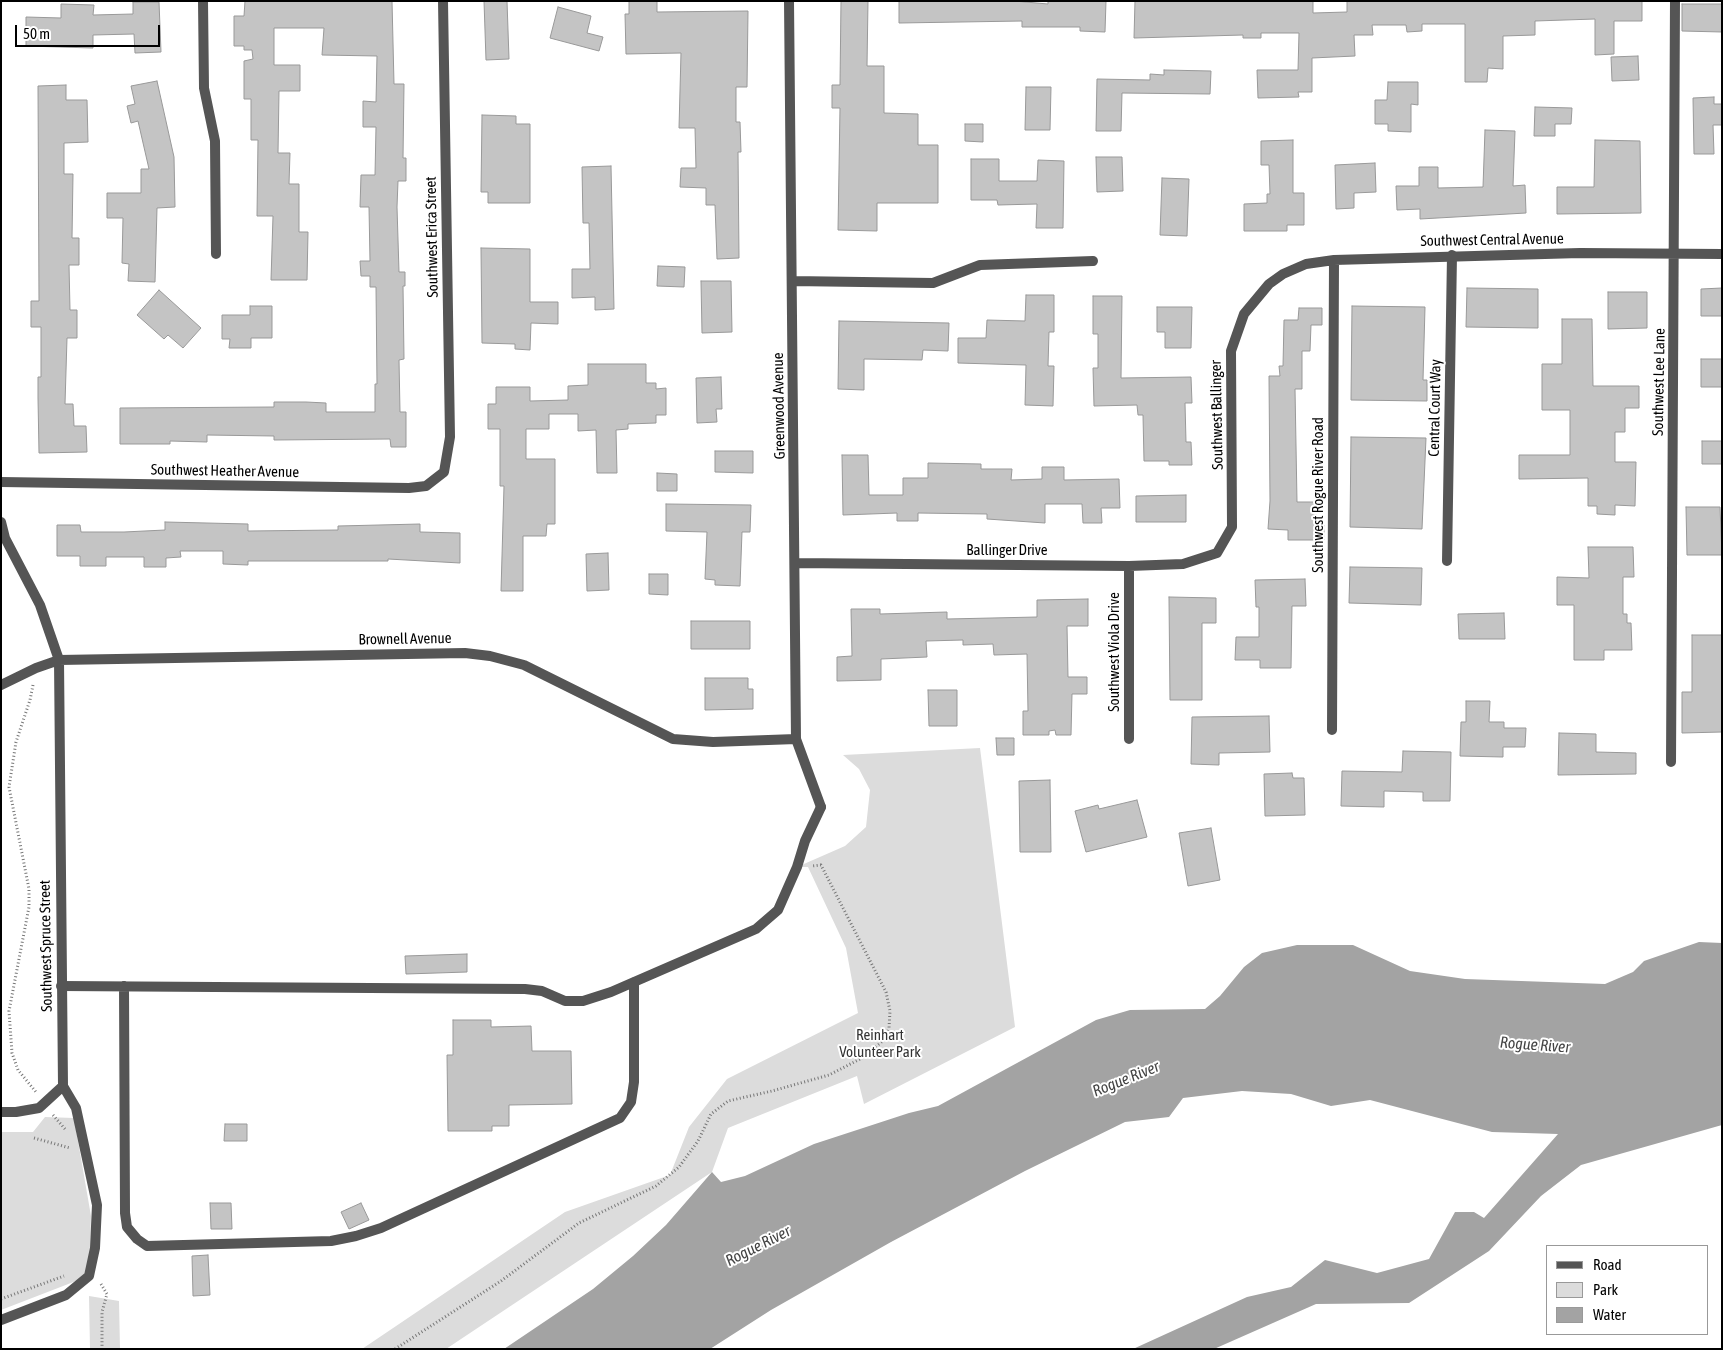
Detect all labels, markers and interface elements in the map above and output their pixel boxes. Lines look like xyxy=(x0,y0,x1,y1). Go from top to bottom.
scale bar xyxy=(18,15,162,47)
text: 50 m xyxy=(23,25,50,42)
street label: Southwest Erica Street xyxy=(422,176,442,298)
street label: Southwest Central Avenue xyxy=(1420,230,1564,250)
street label: Southwest Lee Lane xyxy=(1649,328,1669,436)
street label: Greenwood Avenue xyxy=(769,352,789,460)
street label: Central Court Way xyxy=(1425,359,1445,457)
street label: Southwest Ballinger xyxy=(1207,360,1227,470)
street label: Southwest Rogue River Road xyxy=(1309,417,1327,573)
street label: Southwest Heather Avenue xyxy=(151,461,299,481)
street label: Ballinger Drive xyxy=(966,541,1048,559)
street label: Southwest Viola Drive xyxy=(1105,592,1123,712)
street label: Brownell Avenue xyxy=(358,629,452,649)
street label: Southwest Spruce Street xyxy=(36,880,56,1012)
park label: Reinhart Volunteer Park xyxy=(839,1026,921,1061)
water label: Rogue River xyxy=(1499,1033,1571,1057)
water label: Rogue River xyxy=(1090,1057,1162,1101)
water label: Rogue River xyxy=(722,1221,794,1271)
legend xyxy=(1546,1245,1708,1335)
text: Road xyxy=(1593,1256,1622,1273)
text: Park xyxy=(1593,1281,1618,1298)
text: Water xyxy=(1593,1306,1626,1323)

